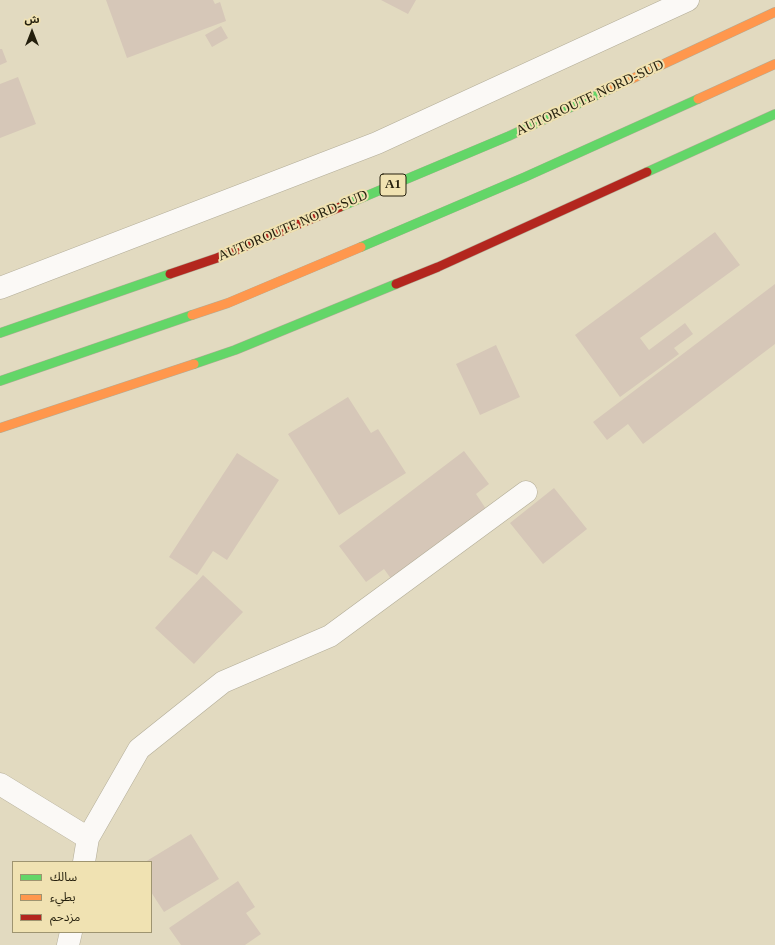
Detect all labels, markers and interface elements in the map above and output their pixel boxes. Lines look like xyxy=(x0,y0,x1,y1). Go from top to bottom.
text: ش xyxy=(24,8,40,31)
north arrow xyxy=(12,12,52,52)
street label: AUTOROUTE NORD-SUD xyxy=(514,57,666,139)
road number: A1 xyxy=(380,174,406,196)
street label: AUTOROUTE NORD-SUD xyxy=(216,187,370,265)
legend xyxy=(12,861,152,933)
text: سالك xyxy=(50,865,77,890)
text: بطيء xyxy=(50,885,76,910)
text: مزدحم xyxy=(50,905,80,930)

